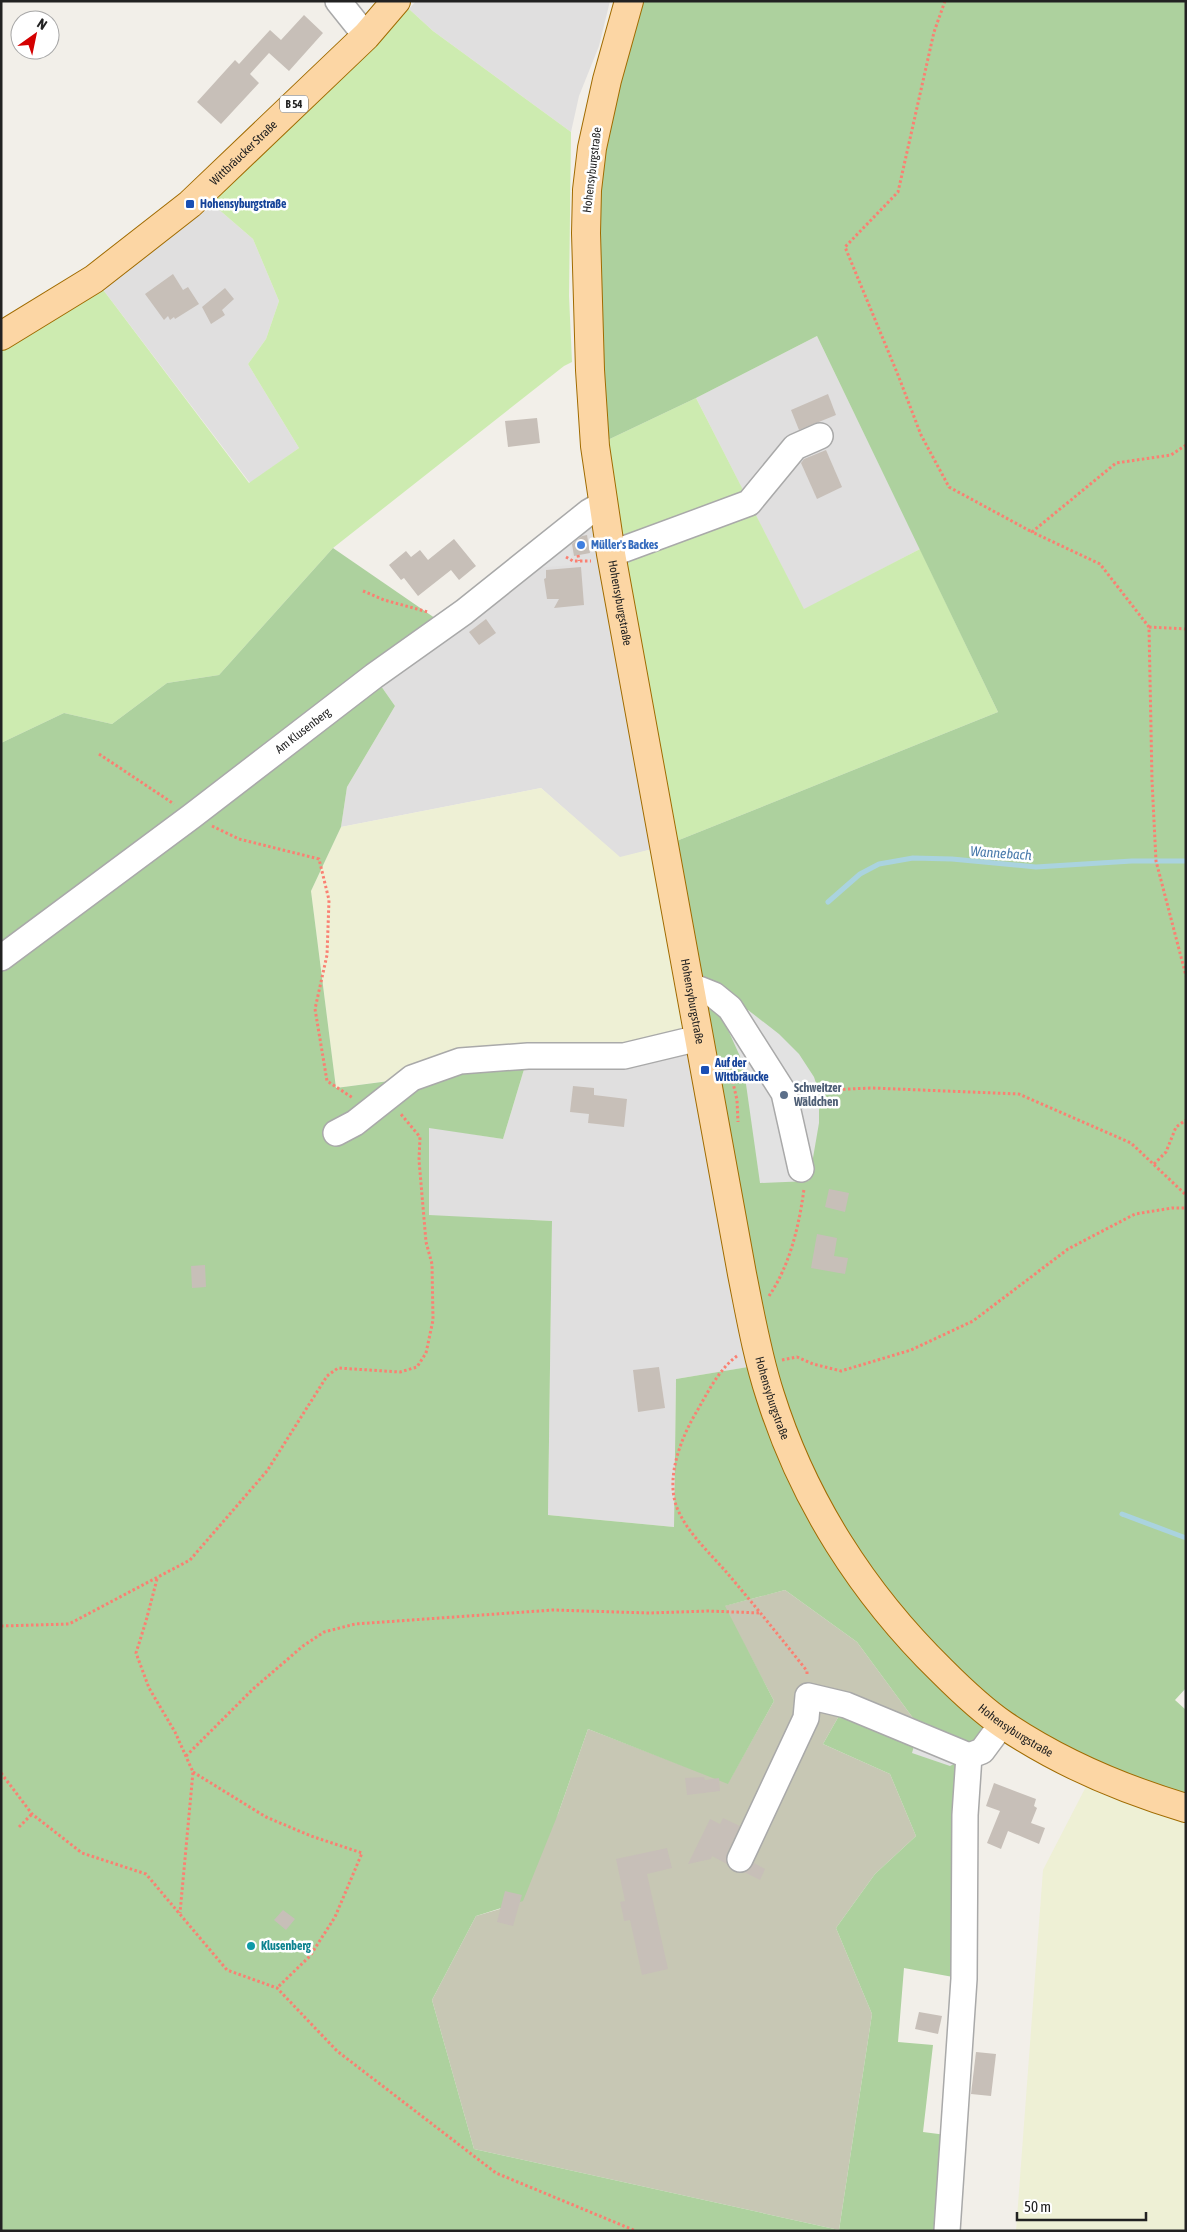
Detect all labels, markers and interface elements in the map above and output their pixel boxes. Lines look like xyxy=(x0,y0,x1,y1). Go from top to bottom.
north arrow xyxy=(10,10,60,60)
text: N xyxy=(34,15,50,33)
road number: B 54 xyxy=(280,96,308,112)
street label: Wittbräucker Straße xyxy=(207,118,280,188)
street label: Hohensyburgstraße xyxy=(580,126,604,214)
place label: Hohensyburgstraße xyxy=(200,197,287,211)
marker: Hohensyburgstraße xyxy=(184,198,196,210)
place label: Müller's Backes xyxy=(591,538,659,552)
marker: Müller's Backes xyxy=(575,539,587,551)
street label: Hohensyburgstraße xyxy=(605,559,635,647)
street label: Am Klusenberg xyxy=(272,704,334,756)
water label: Wannebach xyxy=(970,843,1032,863)
street label: Hohensyburgstraße xyxy=(678,957,707,1045)
place label: Auf der Wittbräucke xyxy=(714,1056,769,1084)
marker: Auf der Wittbräucke xyxy=(699,1064,711,1076)
place label: Schweitzer Wäldchen xyxy=(793,1081,842,1109)
marker: Schweitzer Wäldchen xyxy=(778,1089,790,1101)
street label: Hohensyburgstraße xyxy=(752,1355,792,1442)
street label: Hohensyburgstraße xyxy=(975,1701,1055,1760)
place label: Klusenberg xyxy=(261,1939,312,1953)
marker: Klusenberg xyxy=(245,1940,257,1952)
scale bar xyxy=(1017,2190,1146,2222)
text: 50 m xyxy=(1024,2198,1051,2215)

